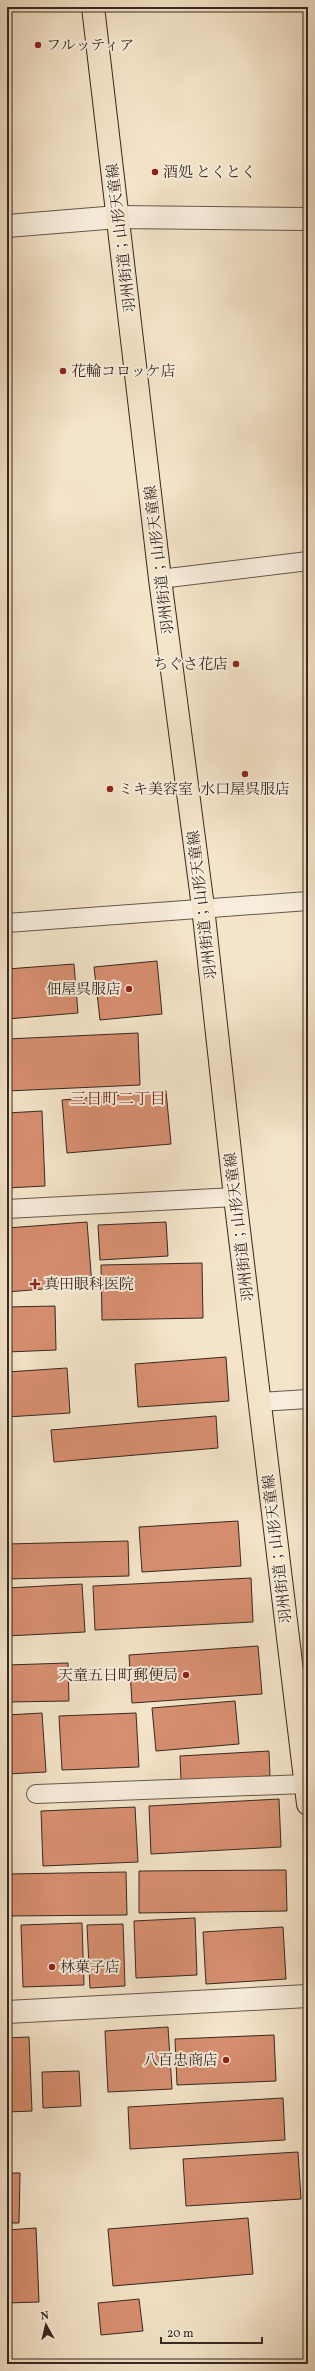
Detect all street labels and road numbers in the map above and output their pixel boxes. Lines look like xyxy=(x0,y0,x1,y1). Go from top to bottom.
street label: 羽州街道；山形天童線 xyxy=(103,162,142,314)
street label: 羽州街道；山形天童線 xyxy=(141,484,180,636)
street label: 羽州街道；山形天童線 xyxy=(184,829,223,981)
street label: 羽州街道；山形天童線 xyxy=(221,1151,260,1303)
street label: 羽州街道；山形天童線 xyxy=(259,1473,298,1625)

